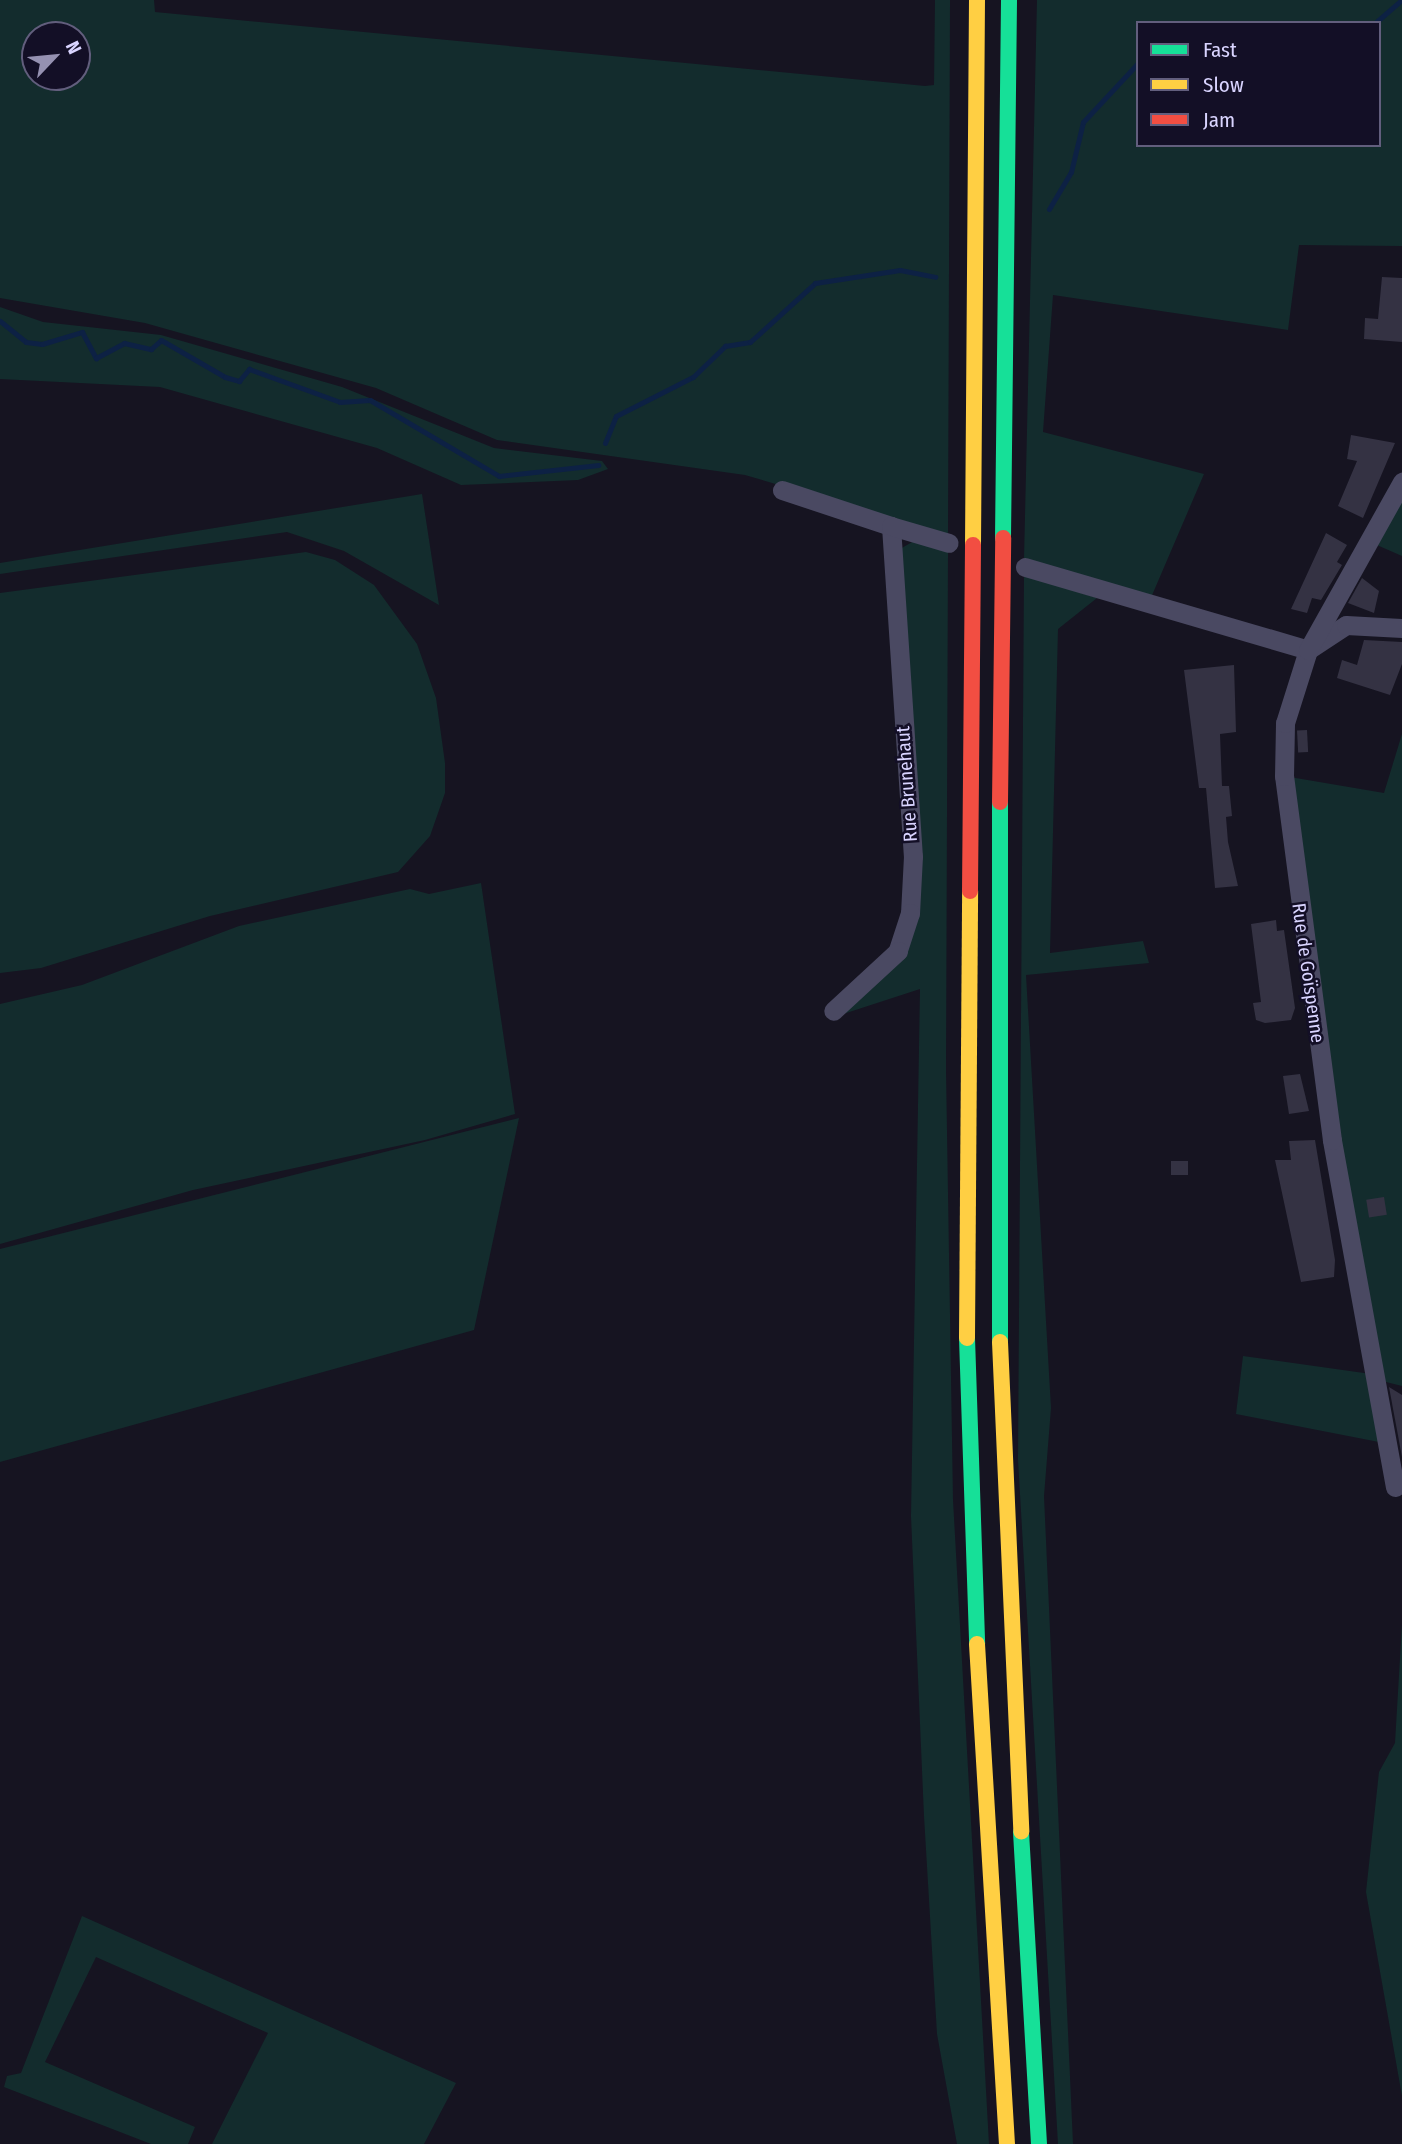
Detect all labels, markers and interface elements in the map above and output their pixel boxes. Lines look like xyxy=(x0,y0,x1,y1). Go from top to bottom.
north arrow xyxy=(21,21,91,91)
legend xyxy=(1136,21,1381,147)
text: N xyxy=(61,37,86,58)
text: Fast xyxy=(1203,37,1237,63)
text: Slow xyxy=(1203,72,1244,98)
text: Jam xyxy=(1203,107,1235,133)
street label: Rue Brunehaut xyxy=(892,725,922,843)
street label: Rue de Goïspenne xyxy=(1287,902,1329,1044)

